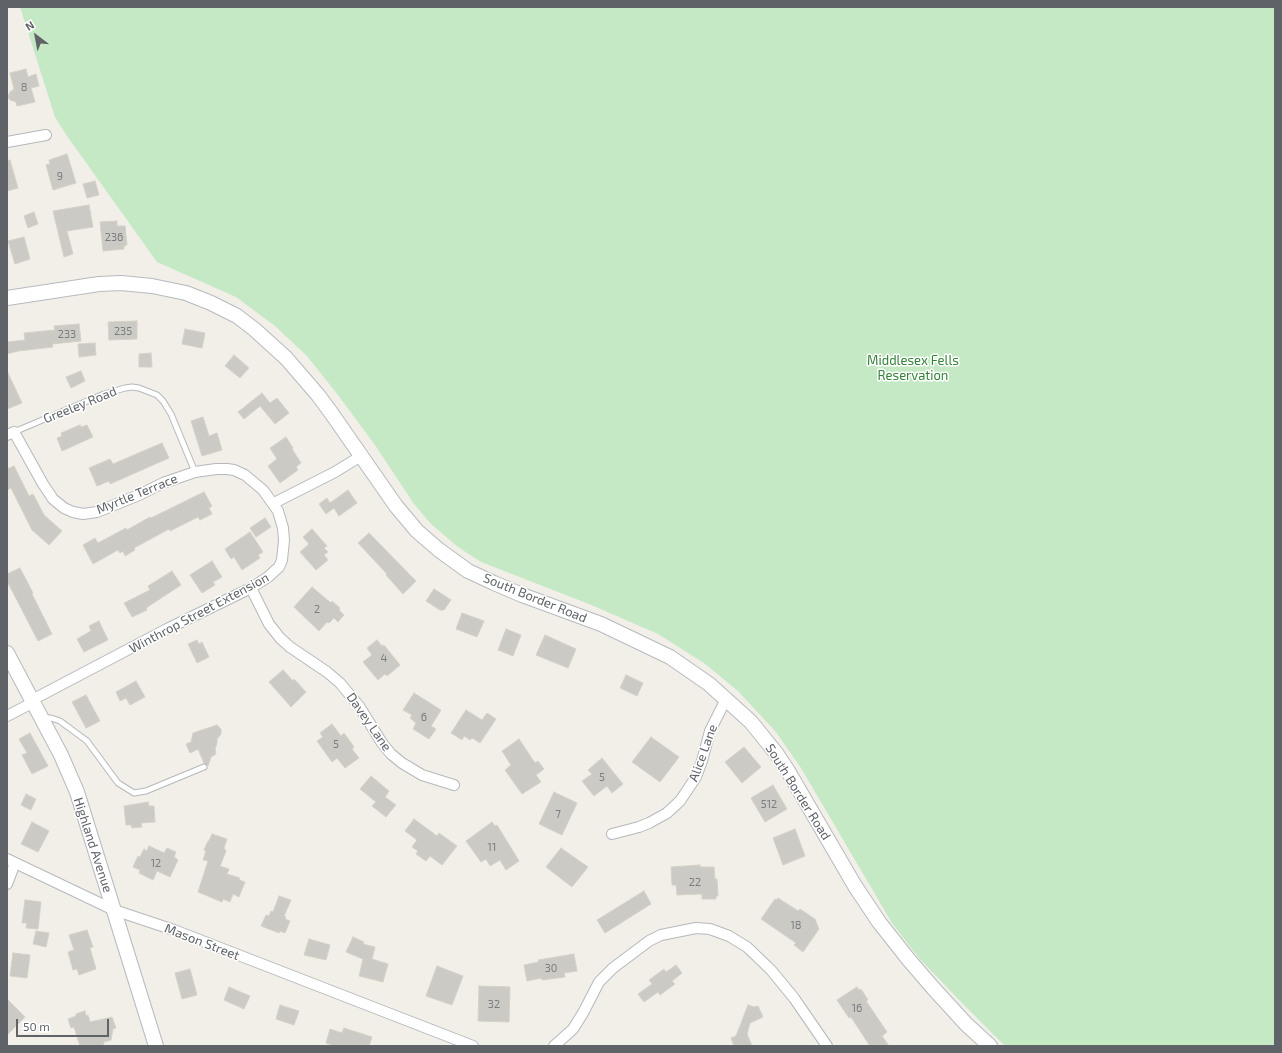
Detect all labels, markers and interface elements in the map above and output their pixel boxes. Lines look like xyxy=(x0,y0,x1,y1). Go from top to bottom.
north arrow xyxy=(16,16,56,56)
text: N xyxy=(23,18,36,33)
house number: 8 xyxy=(21,80,27,94)
house number: 9 xyxy=(57,169,63,183)
house number: 236 xyxy=(105,230,123,244)
house number: 235 xyxy=(114,324,132,338)
house number: 233 xyxy=(58,327,76,341)
park label: Middlesex Fells Reservation xyxy=(867,353,959,384)
street label: Greeley Road xyxy=(41,383,119,427)
street label: Myrtle Terrace xyxy=(94,471,180,517)
street label: Winthrop Street Extension xyxy=(127,570,271,656)
street label: South Border Road xyxy=(481,570,589,626)
house number: 2 xyxy=(314,602,320,616)
house number: 4 xyxy=(381,651,387,665)
street label: Davey Lane xyxy=(343,690,395,754)
house number: 6 xyxy=(421,710,427,724)
street label: Alice Lane xyxy=(685,722,721,784)
house number: 5 xyxy=(333,737,339,751)
street label: South Border Road xyxy=(762,741,834,843)
house number: 5 xyxy=(599,770,605,784)
street label: Highland Avenue xyxy=(70,795,116,895)
house number: 512 xyxy=(761,797,777,811)
house number: 7 xyxy=(555,807,561,821)
house number: 11 xyxy=(488,840,496,854)
house number: 12 xyxy=(151,856,161,870)
house number: 22 xyxy=(689,875,701,889)
house number: 18 xyxy=(790,918,802,932)
street label: Mason Street xyxy=(162,921,242,963)
house number: 30 xyxy=(545,961,557,975)
house number: 32 xyxy=(488,997,500,1011)
house number: 16 xyxy=(852,1001,862,1015)
scale bar xyxy=(18,1011,111,1037)
text: 50 m xyxy=(23,1019,50,1033)

